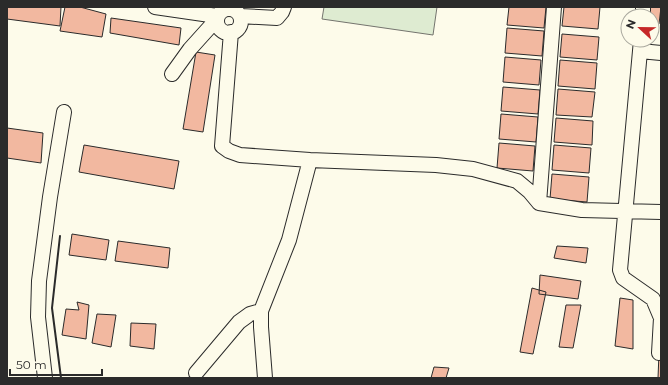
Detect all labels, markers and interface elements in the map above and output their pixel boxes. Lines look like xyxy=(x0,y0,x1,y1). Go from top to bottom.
north arrow xyxy=(620,8,660,48)
text: N xyxy=(623,18,639,31)
scale bar xyxy=(10,351,102,377)
text: 50 m xyxy=(16,357,47,372)

